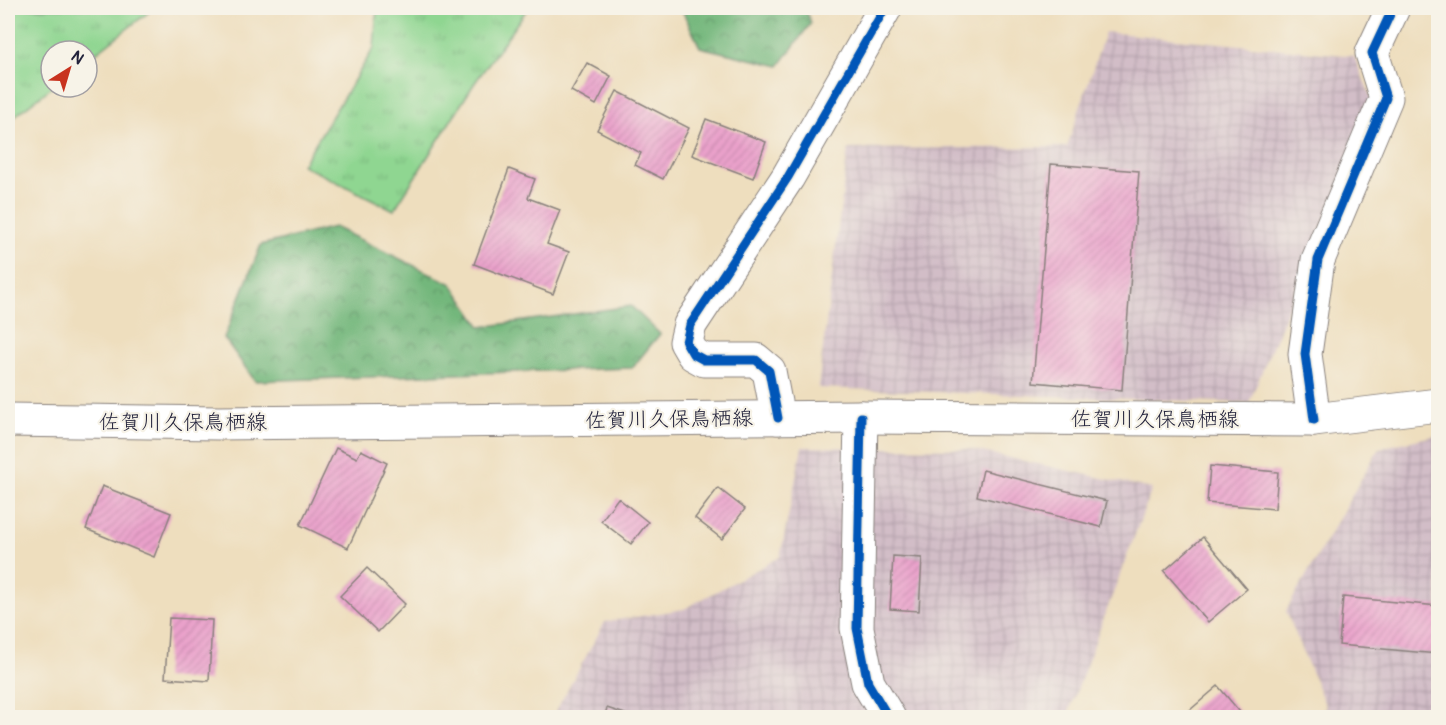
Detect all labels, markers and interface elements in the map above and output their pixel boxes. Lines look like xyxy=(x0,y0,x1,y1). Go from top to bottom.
north arrow xyxy=(39,39,99,99)
text: N xyxy=(67,47,88,69)
street label: 佐賀川久保鳥栖線 xyxy=(585,405,753,434)
street label: 佐賀川久保鳥栖線 xyxy=(1071,406,1239,433)
street label: 佐賀川久保鳥栖線 xyxy=(99,409,267,436)

